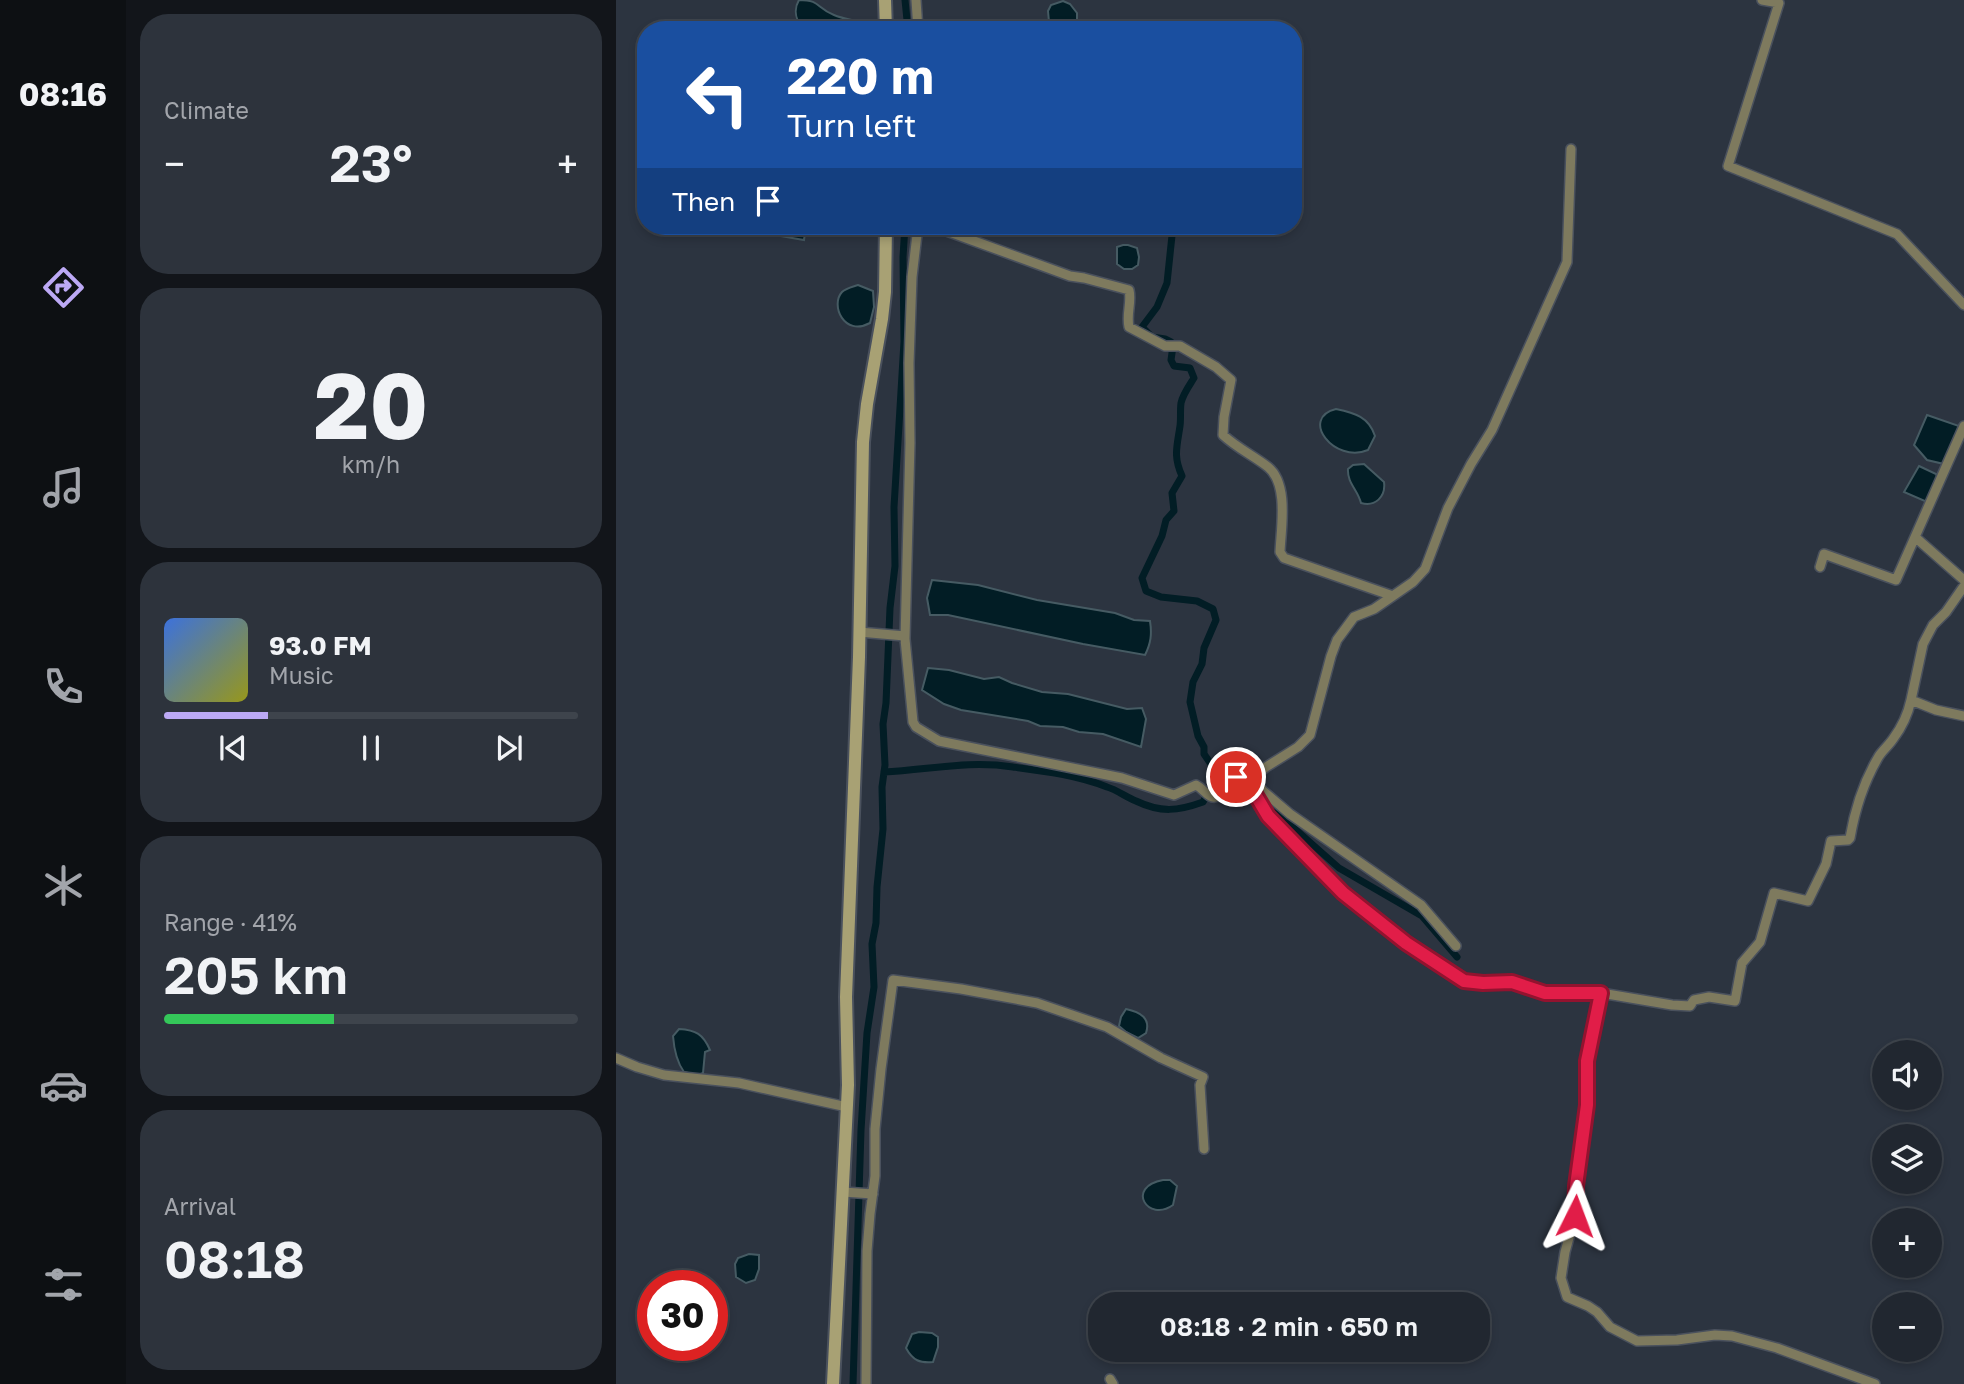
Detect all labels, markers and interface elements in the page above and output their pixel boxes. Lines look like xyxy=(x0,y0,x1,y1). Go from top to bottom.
text: 220 m xyxy=(787,46,934,105)
icon: left xyxy=(672,49,763,140)
text: 08:16 xyxy=(19,75,107,113)
text: Climate xyxy=(164,96,249,124)
text: Turn left xyxy=(787,106,916,144)
text: 23° xyxy=(330,131,412,193)
text: − xyxy=(164,141,185,186)
text: + xyxy=(557,141,578,186)
icon: arrive xyxy=(749,182,787,220)
text: Then xyxy=(672,186,735,217)
icon: directions xyxy=(39,263,88,312)
text: 20 xyxy=(314,350,428,459)
text: km/h xyxy=(342,450,400,478)
icon: music xyxy=(39,463,88,512)
text: 93.0 FM xyxy=(269,630,372,661)
text: Music xyxy=(269,661,334,689)
icon: phone xyxy=(39,662,88,711)
icon: previous xyxy=(214,729,252,767)
icon: pause xyxy=(352,729,390,767)
icon: next xyxy=(490,729,528,767)
pin xyxy=(1206,747,1266,807)
icon: arrive xyxy=(1217,758,1255,796)
icon: climate xyxy=(39,861,88,910)
text: Range · 41% xyxy=(164,908,297,936)
text: 205 km xyxy=(164,943,348,1005)
map controls xyxy=(1872,1040,1942,1362)
button: sound xyxy=(1872,1040,1942,1110)
icon: car xyxy=(39,1061,88,1110)
button: layers xyxy=(1872,1124,1942,1194)
position arrow xyxy=(1538,1179,1612,1253)
text: Arrival xyxy=(164,1192,236,1220)
button: + xyxy=(1872,1208,1942,1278)
text: 08:18 xyxy=(164,1227,305,1289)
icon: filters xyxy=(39,1260,88,1309)
speed limit sign: 30 xyxy=(637,1270,728,1361)
button: − xyxy=(1872,1292,1942,1362)
text: 08:18 · 2 min · 650 m xyxy=(1160,1311,1418,1342)

